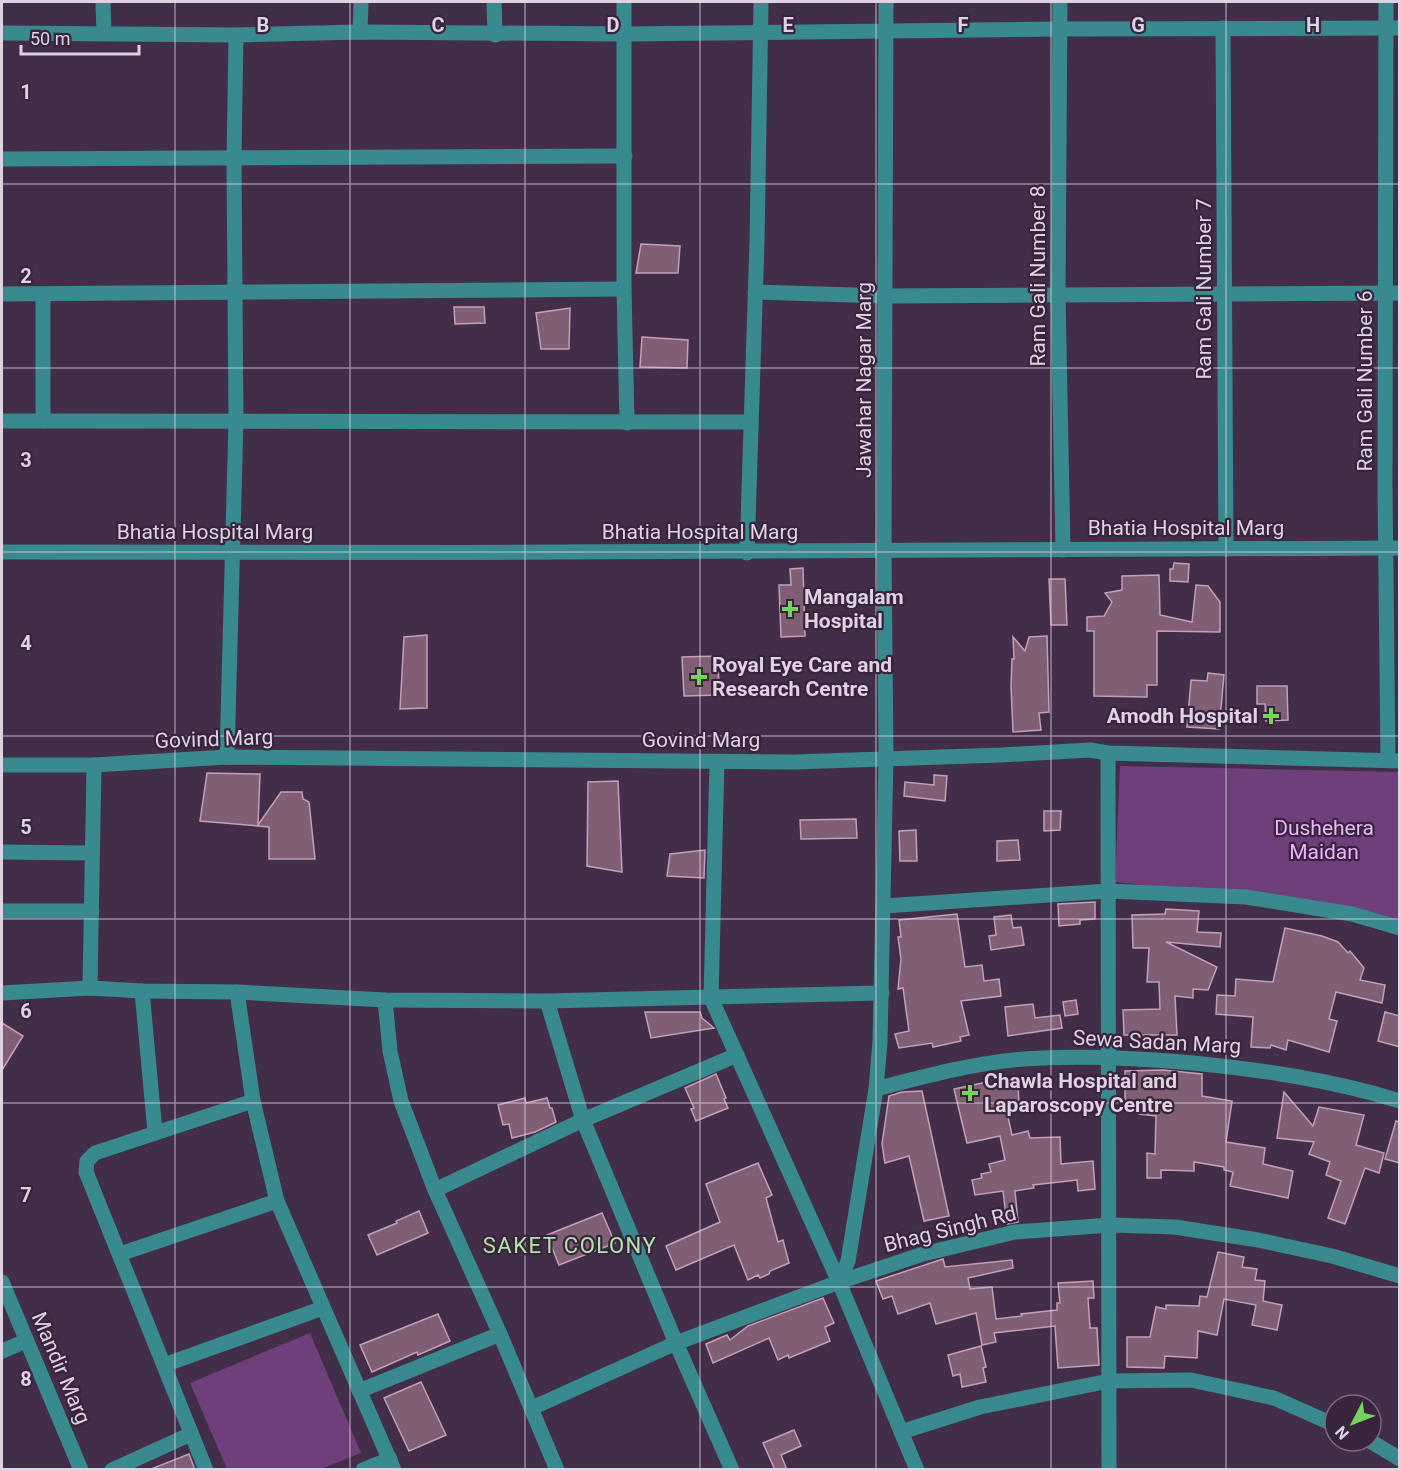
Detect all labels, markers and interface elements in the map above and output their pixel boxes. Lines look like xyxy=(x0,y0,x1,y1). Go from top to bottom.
text: B xyxy=(257,13,269,37)
text: C xyxy=(431,13,445,37)
text: D xyxy=(607,13,620,37)
text: E xyxy=(782,13,794,37)
text: F xyxy=(958,13,969,37)
text: G xyxy=(1131,13,1145,37)
text: H xyxy=(1306,13,1320,37)
scale bar xyxy=(21,18,140,56)
text: 50 m xyxy=(30,28,70,49)
text: 1 xyxy=(20,80,32,104)
street label: Ram Gali Number 8 xyxy=(1026,185,1050,367)
street label: Ram Gali Number 7 xyxy=(1192,198,1216,380)
text: 2 xyxy=(20,264,32,288)
street label: Jawahar Nagar Marg xyxy=(852,282,876,478)
street label: Ram Gali Number 6 xyxy=(1353,290,1377,472)
text: 3 xyxy=(20,448,32,472)
street label: Bhatia Hospital Marg xyxy=(1088,516,1284,540)
street label: Bhatia Hospital Marg xyxy=(117,520,313,544)
street label: Bhatia Hospital Marg xyxy=(602,520,798,544)
place label: Mangalam Hospital xyxy=(804,585,904,633)
marker: Mangalam Hospital xyxy=(781,600,799,618)
text: 4 xyxy=(20,631,32,655)
place label: Royal Eye Care and Research Centre xyxy=(712,653,892,701)
marker: Royal Eye Care and Research Centre xyxy=(690,668,708,686)
place label: Amodh Hospital xyxy=(1107,704,1258,728)
marker: Amodh Hospital xyxy=(1262,707,1280,725)
street label: Govind Marg xyxy=(154,725,274,753)
street label: Govind Marg xyxy=(642,728,760,752)
text: 5 xyxy=(20,815,32,839)
park label: Dushehera Maidan xyxy=(1274,816,1374,864)
text: 6 xyxy=(20,999,32,1023)
street label: Sewa Sadan Marg xyxy=(1072,1026,1242,1058)
place label: Chawla Hospital and Laparoscopy Centre xyxy=(984,1069,1177,1117)
marker: Chawla Hospital and Laparoscopy Centre xyxy=(961,1084,979,1102)
text: 7 xyxy=(20,1183,32,1207)
street label: Bhag Singh Rd xyxy=(881,1201,1019,1257)
district label: SAKET COLONY xyxy=(483,1233,657,1258)
street label: Mandir Marg xyxy=(27,1308,95,1428)
text: 8 xyxy=(20,1367,32,1391)
north arrow xyxy=(1323,1393,1383,1453)
text: N xyxy=(1331,1422,1353,1443)

